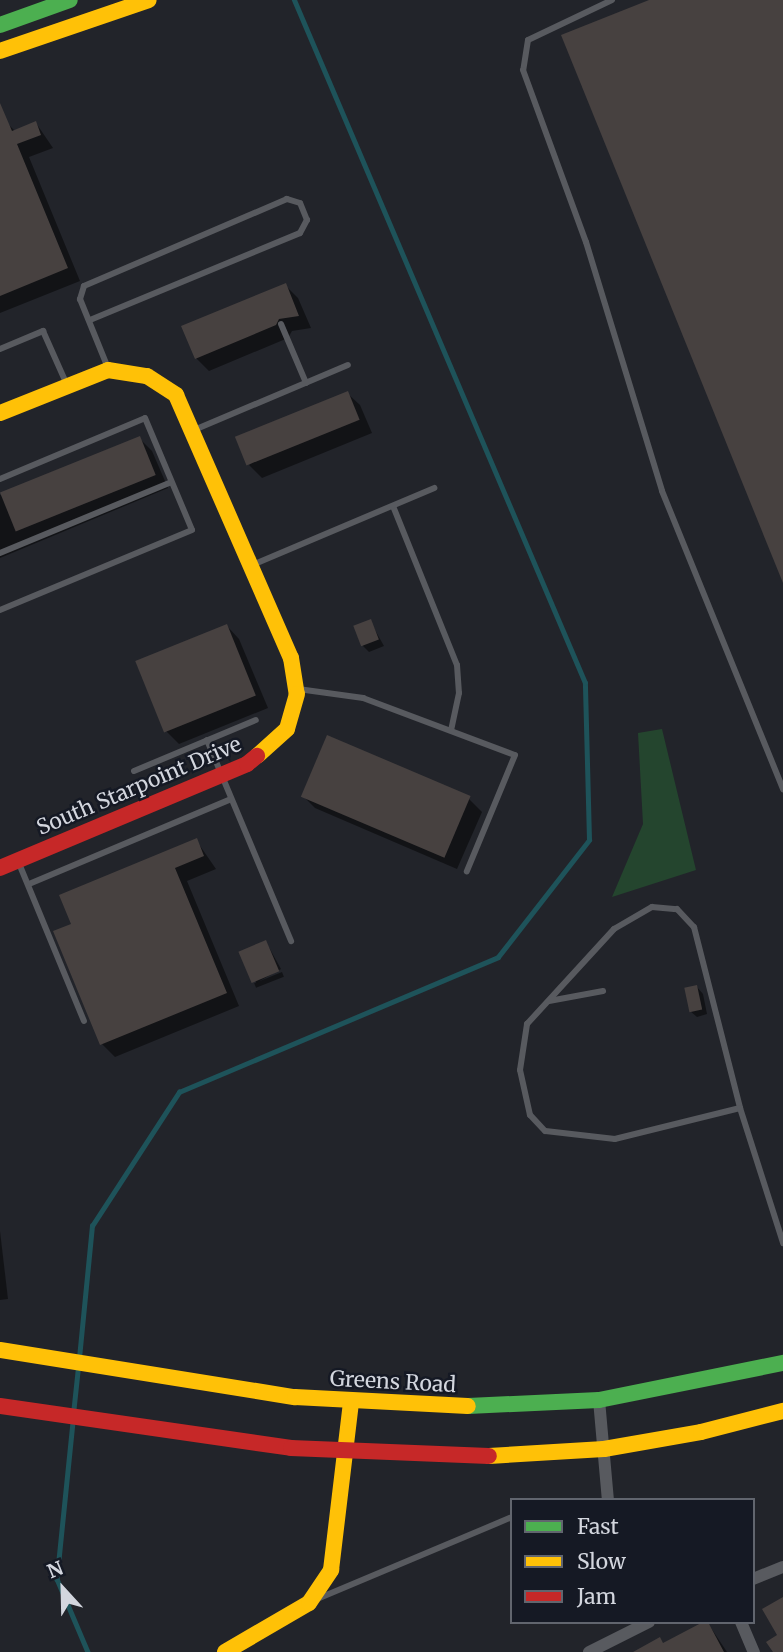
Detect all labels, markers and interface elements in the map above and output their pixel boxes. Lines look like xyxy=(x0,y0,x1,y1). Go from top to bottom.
street label: South Starpoint Drive xyxy=(33,731,245,841)
street label: Greens Road xyxy=(329,1366,457,1398)
legend xyxy=(510,1498,755,1624)
text: Fast xyxy=(577,1513,619,1540)
text: Slow xyxy=(577,1548,626,1575)
north arrow xyxy=(28,1554,98,1624)
text: N xyxy=(44,1556,67,1583)
text: Jam xyxy=(577,1583,616,1610)

